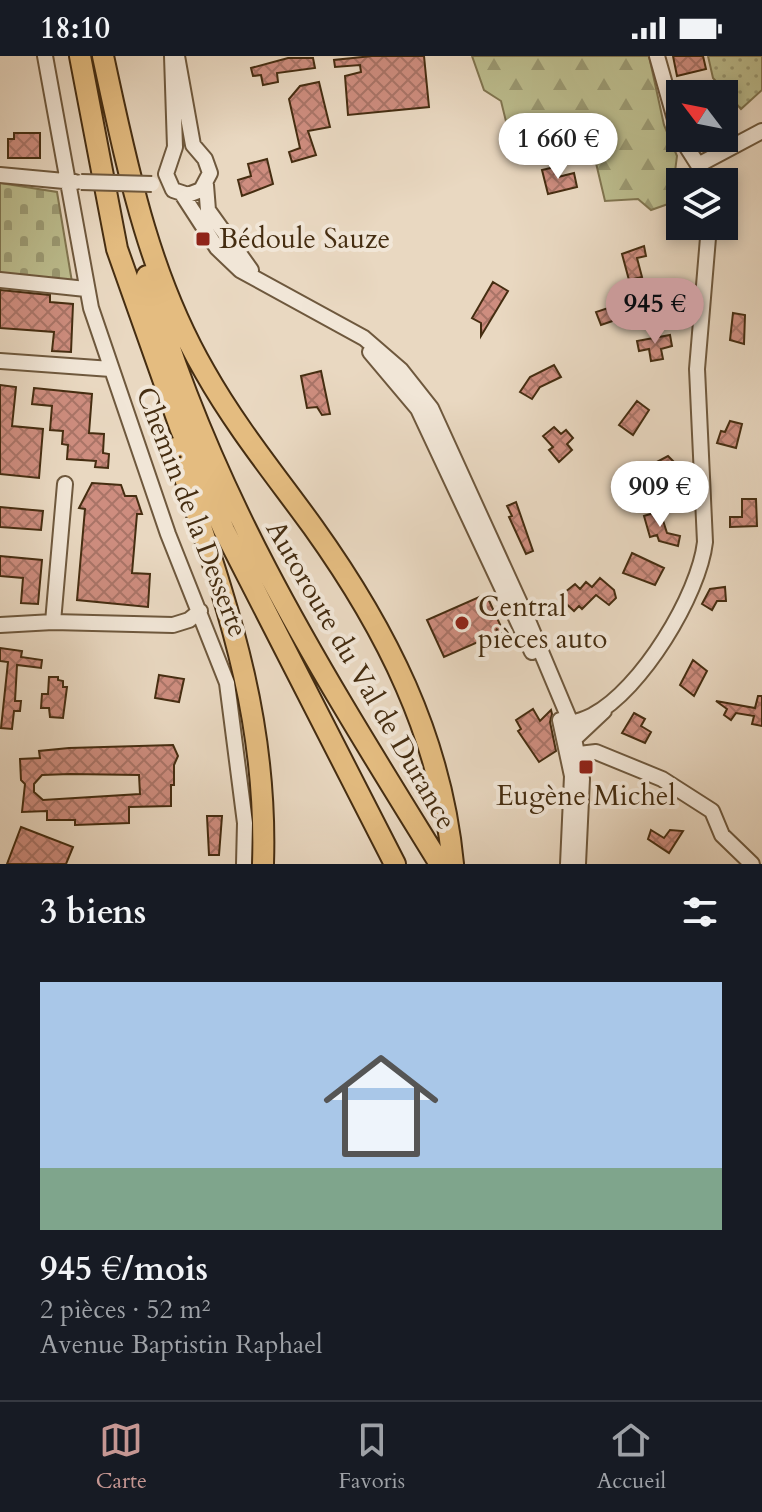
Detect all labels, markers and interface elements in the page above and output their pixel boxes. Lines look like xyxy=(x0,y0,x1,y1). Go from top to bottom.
text: 18:10 xyxy=(40,8,110,49)
north arrow xyxy=(666,80,738,152)
map controls xyxy=(666,80,738,240)
pin: 1 660 € xyxy=(484,113,632,181)
text: 1 660 € xyxy=(517,121,599,156)
button: layers xyxy=(666,168,738,240)
place label: Bédoule Sauze xyxy=(219,220,390,258)
marker: Bédoule Sauze xyxy=(194,230,212,248)
pin: 945 € xyxy=(599,278,711,346)
text: 945 € xyxy=(624,286,686,321)
street label: Chemin de la Desserte xyxy=(127,381,257,643)
pin: 909 € xyxy=(604,461,716,529)
text: 909 € xyxy=(629,469,691,504)
street label: Autoroute du Val de Durance xyxy=(257,513,465,837)
place label: Central pièces auto xyxy=(478,588,607,658)
marker: Central pièces auto xyxy=(453,614,471,632)
marker: Eugène Michel xyxy=(577,758,595,776)
place label: Eugène Michel xyxy=(496,777,676,815)
text: 3 biens xyxy=(40,889,146,935)
icon: filters xyxy=(678,890,722,934)
icon: home xyxy=(309,1034,453,1178)
text: 945 €/mois xyxy=(40,1246,208,1292)
text: 2 pièces · 52 m² xyxy=(40,1292,211,1327)
text: Avenue Baptistin Raphael xyxy=(40,1327,323,1362)
tab: Carte xyxy=(96,1418,147,1496)
tab: Favoris xyxy=(339,1418,405,1496)
tab: Accueil xyxy=(597,1418,666,1496)

